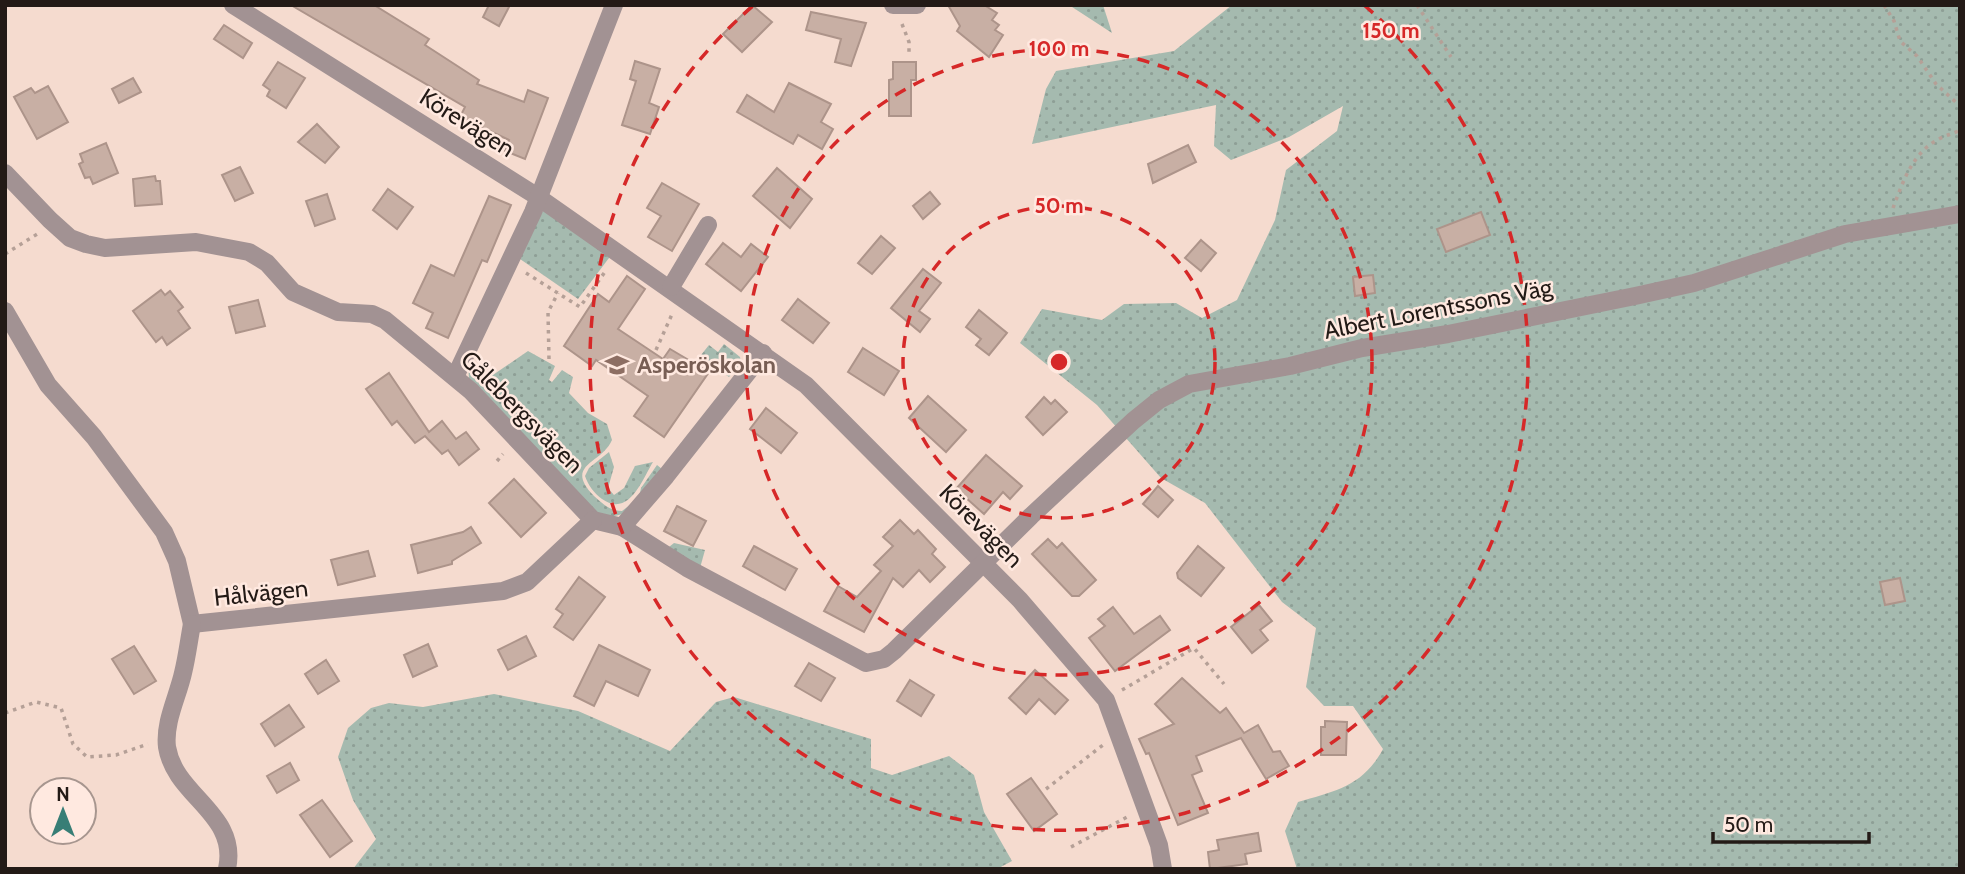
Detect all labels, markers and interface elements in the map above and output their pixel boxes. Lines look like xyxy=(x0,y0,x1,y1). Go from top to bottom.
text: 150 m xyxy=(1363,18,1419,43)
text: 100 m xyxy=(1029,36,1089,61)
street label: Körevägen xyxy=(415,82,520,163)
text: 50 m xyxy=(1034,193,1084,218)
street label: Albert Lorentssons Väg xyxy=(1321,272,1555,345)
street label: Gålebergsvägen xyxy=(455,344,590,479)
place label: Asperöskolan xyxy=(637,350,776,379)
centre of rings xyxy=(1047,350,1071,374)
school or university icon: Asperöskolan xyxy=(603,351,631,379)
street label: Körevägen xyxy=(934,478,1029,573)
street label: Hålvägen xyxy=(212,573,309,612)
north arrow xyxy=(28,776,98,846)
text: N xyxy=(56,783,70,806)
scale bar xyxy=(1713,800,1869,844)
text: 50 m xyxy=(1724,812,1773,837)

